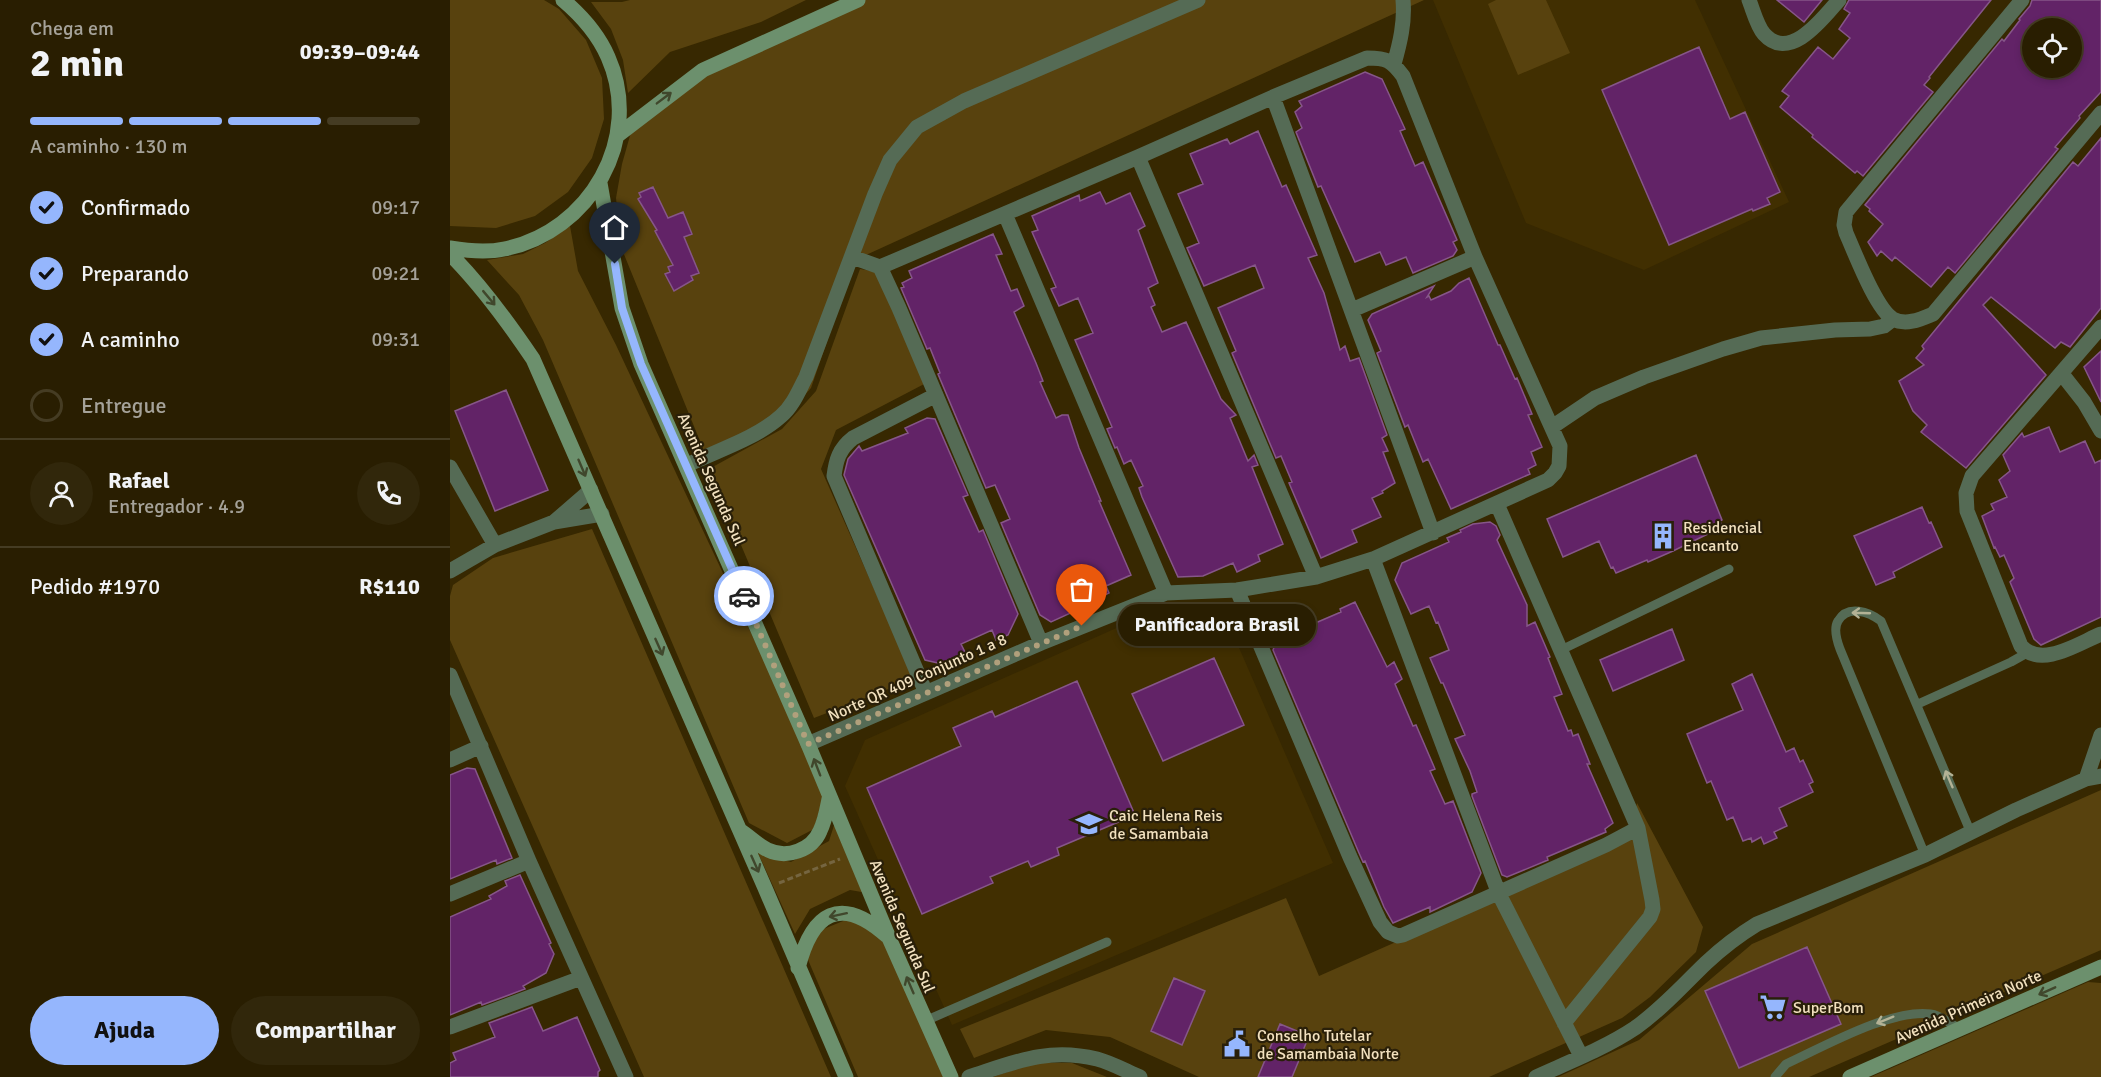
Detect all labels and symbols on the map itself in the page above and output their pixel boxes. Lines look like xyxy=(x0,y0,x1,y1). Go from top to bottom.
one-way arrow xyxy=(655,92,671,105)
pin xyxy=(589,202,640,264)
one-way arrow xyxy=(482,290,496,305)
street label: Avenida Segunda Sul xyxy=(673,410,749,549)
one-way arrow xyxy=(576,459,588,477)
place label: Residencial Encanto xyxy=(1683,518,1762,556)
building icon: Residencial Encanto xyxy=(1648,521,1678,551)
pin xyxy=(1056,564,1107,626)
courier xyxy=(714,566,774,626)
callout: Panificadora Brasil xyxy=(1118,605,1316,647)
one-way arrow xyxy=(1852,607,1871,618)
street label: Norte QR 409 Conjunto 1 a 8 xyxy=(825,629,1010,726)
one-way arrow xyxy=(655,638,666,656)
one-way arrow xyxy=(811,758,822,777)
one-way arrow xyxy=(1943,770,1954,788)
place label: Caic Helena Reis de Samambaia xyxy=(1109,806,1223,844)
school or university icon: Caic Helena Reis de Samambaia xyxy=(1074,809,1104,839)
one-way arrow xyxy=(750,855,761,873)
street label: Avenida Segunda Sul xyxy=(865,857,939,996)
one-way arrow xyxy=(829,910,848,922)
street label: Avenida Primeira Norte xyxy=(1892,966,2045,1048)
one-way arrow xyxy=(903,977,915,995)
one-way arrow xyxy=(2039,986,2057,997)
supermarket icon: SuperBom xyxy=(1758,992,1788,1022)
place label: SuperBom xyxy=(1793,998,1864,1018)
one-way arrow xyxy=(1877,1015,1895,1026)
place label: Conselho Tutelar de Samambaia Norte xyxy=(1257,1026,1399,1064)
public building icon: Conselho Tutelar de Samambaia Norte xyxy=(1222,1029,1252,1059)

